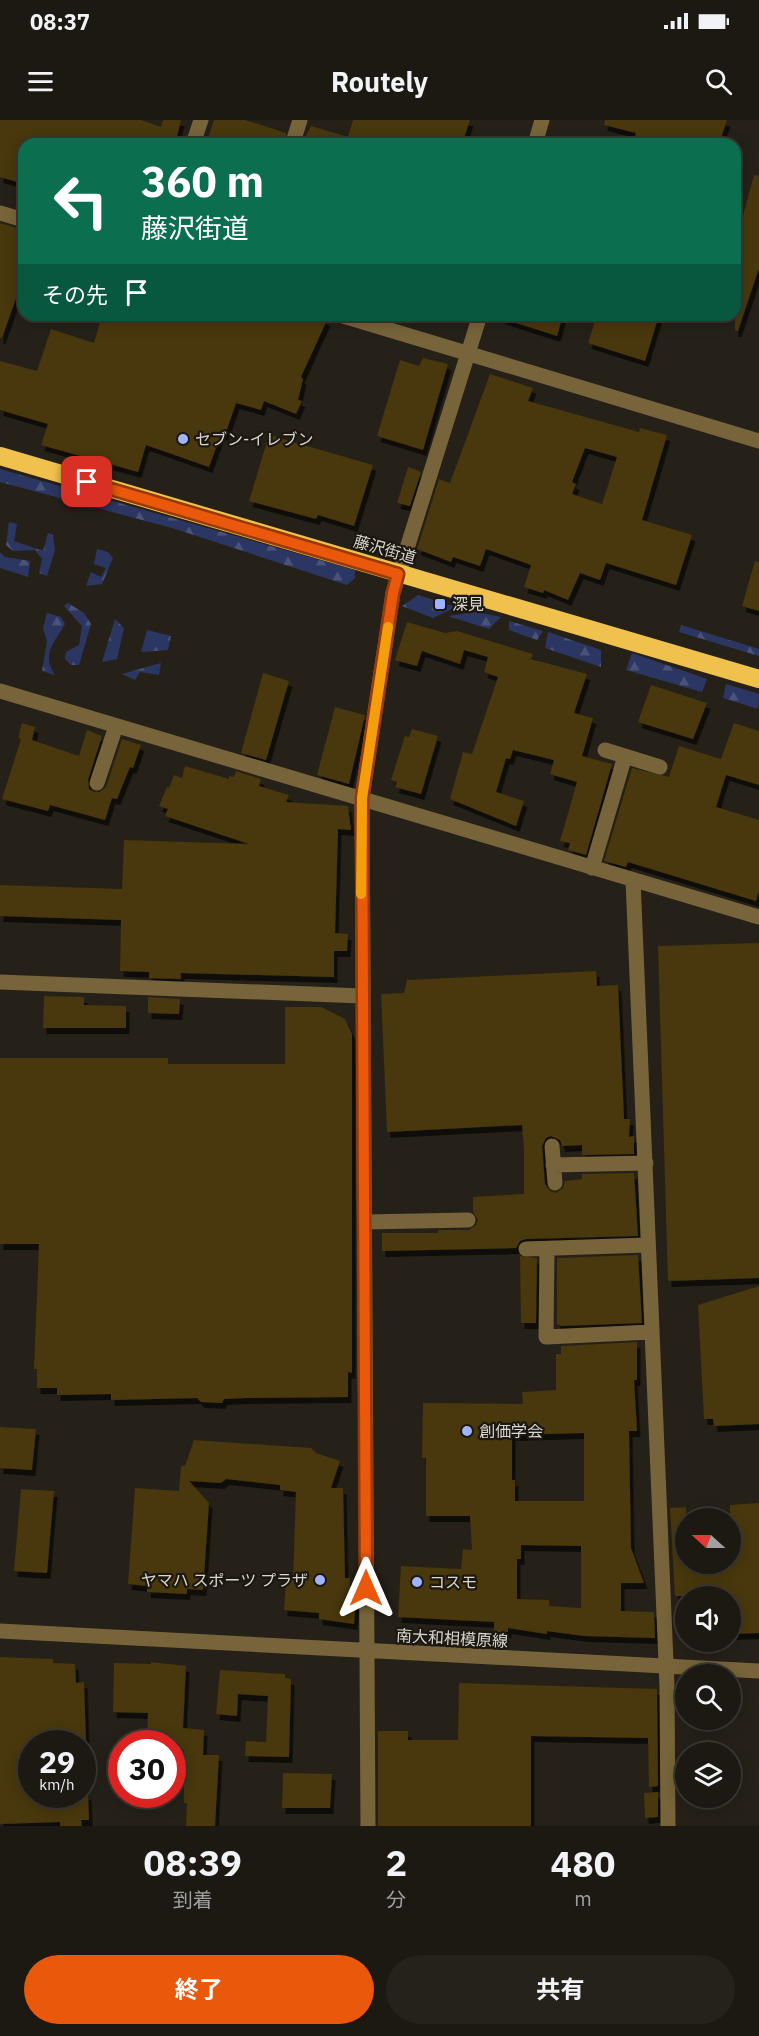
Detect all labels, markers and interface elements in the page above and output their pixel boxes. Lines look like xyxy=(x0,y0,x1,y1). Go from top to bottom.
text: 08:37 xyxy=(30,7,90,36)
text: Routely xyxy=(331,64,428,99)
icon: menu xyxy=(24,65,57,98)
icon: search xyxy=(702,65,735,98)
text: 360 m xyxy=(141,154,264,209)
icon: left xyxy=(42,162,120,240)
text: 藤沢街道 xyxy=(141,210,249,245)
icon: arrive xyxy=(120,276,153,309)
text: その先 xyxy=(42,280,108,309)
place label: セブン-イレブン xyxy=(195,429,313,449)
marker: セブン-イレブン xyxy=(176,432,190,446)
pin xyxy=(61,456,112,507)
icon: arrive xyxy=(70,465,103,498)
street label: 藤沢街道 xyxy=(351,531,419,567)
place label: 深見 xyxy=(452,594,484,614)
marker: 深見 xyxy=(433,597,447,611)
place label: 創価学会 xyxy=(479,1421,543,1441)
marker: 創価学会 xyxy=(460,1424,474,1438)
north arrow xyxy=(675,1508,741,1574)
map controls xyxy=(675,1508,741,1808)
position arrow xyxy=(334,1556,398,1620)
place label: ヤマハ スポーツ プラザ xyxy=(141,1570,308,1590)
place label: コスモ xyxy=(429,1572,477,1592)
marker: ヤマハ スポーツ プラザ xyxy=(313,1573,327,1587)
marker: コスモ xyxy=(410,1575,424,1589)
button: sound xyxy=(675,1586,741,1652)
street label: 南大和相模原線 xyxy=(396,1625,508,1651)
button: search xyxy=(675,1664,741,1730)
speed limit sign: 30 xyxy=(108,1730,186,1808)
text: 29 xyxy=(39,1742,75,1781)
button: layers xyxy=(675,1742,741,1808)
text: km/h xyxy=(39,1775,75,1794)
text: 08:39 xyxy=(144,1839,242,1886)
text: 2 xyxy=(385,1839,407,1886)
text: 480 xyxy=(551,1840,615,1887)
text: m xyxy=(574,1885,592,1912)
text: 到着 xyxy=(173,1886,213,1913)
text: 分 xyxy=(386,1886,406,1913)
button: 終了 xyxy=(24,1955,374,2024)
button: 共有 xyxy=(386,1955,735,2024)

